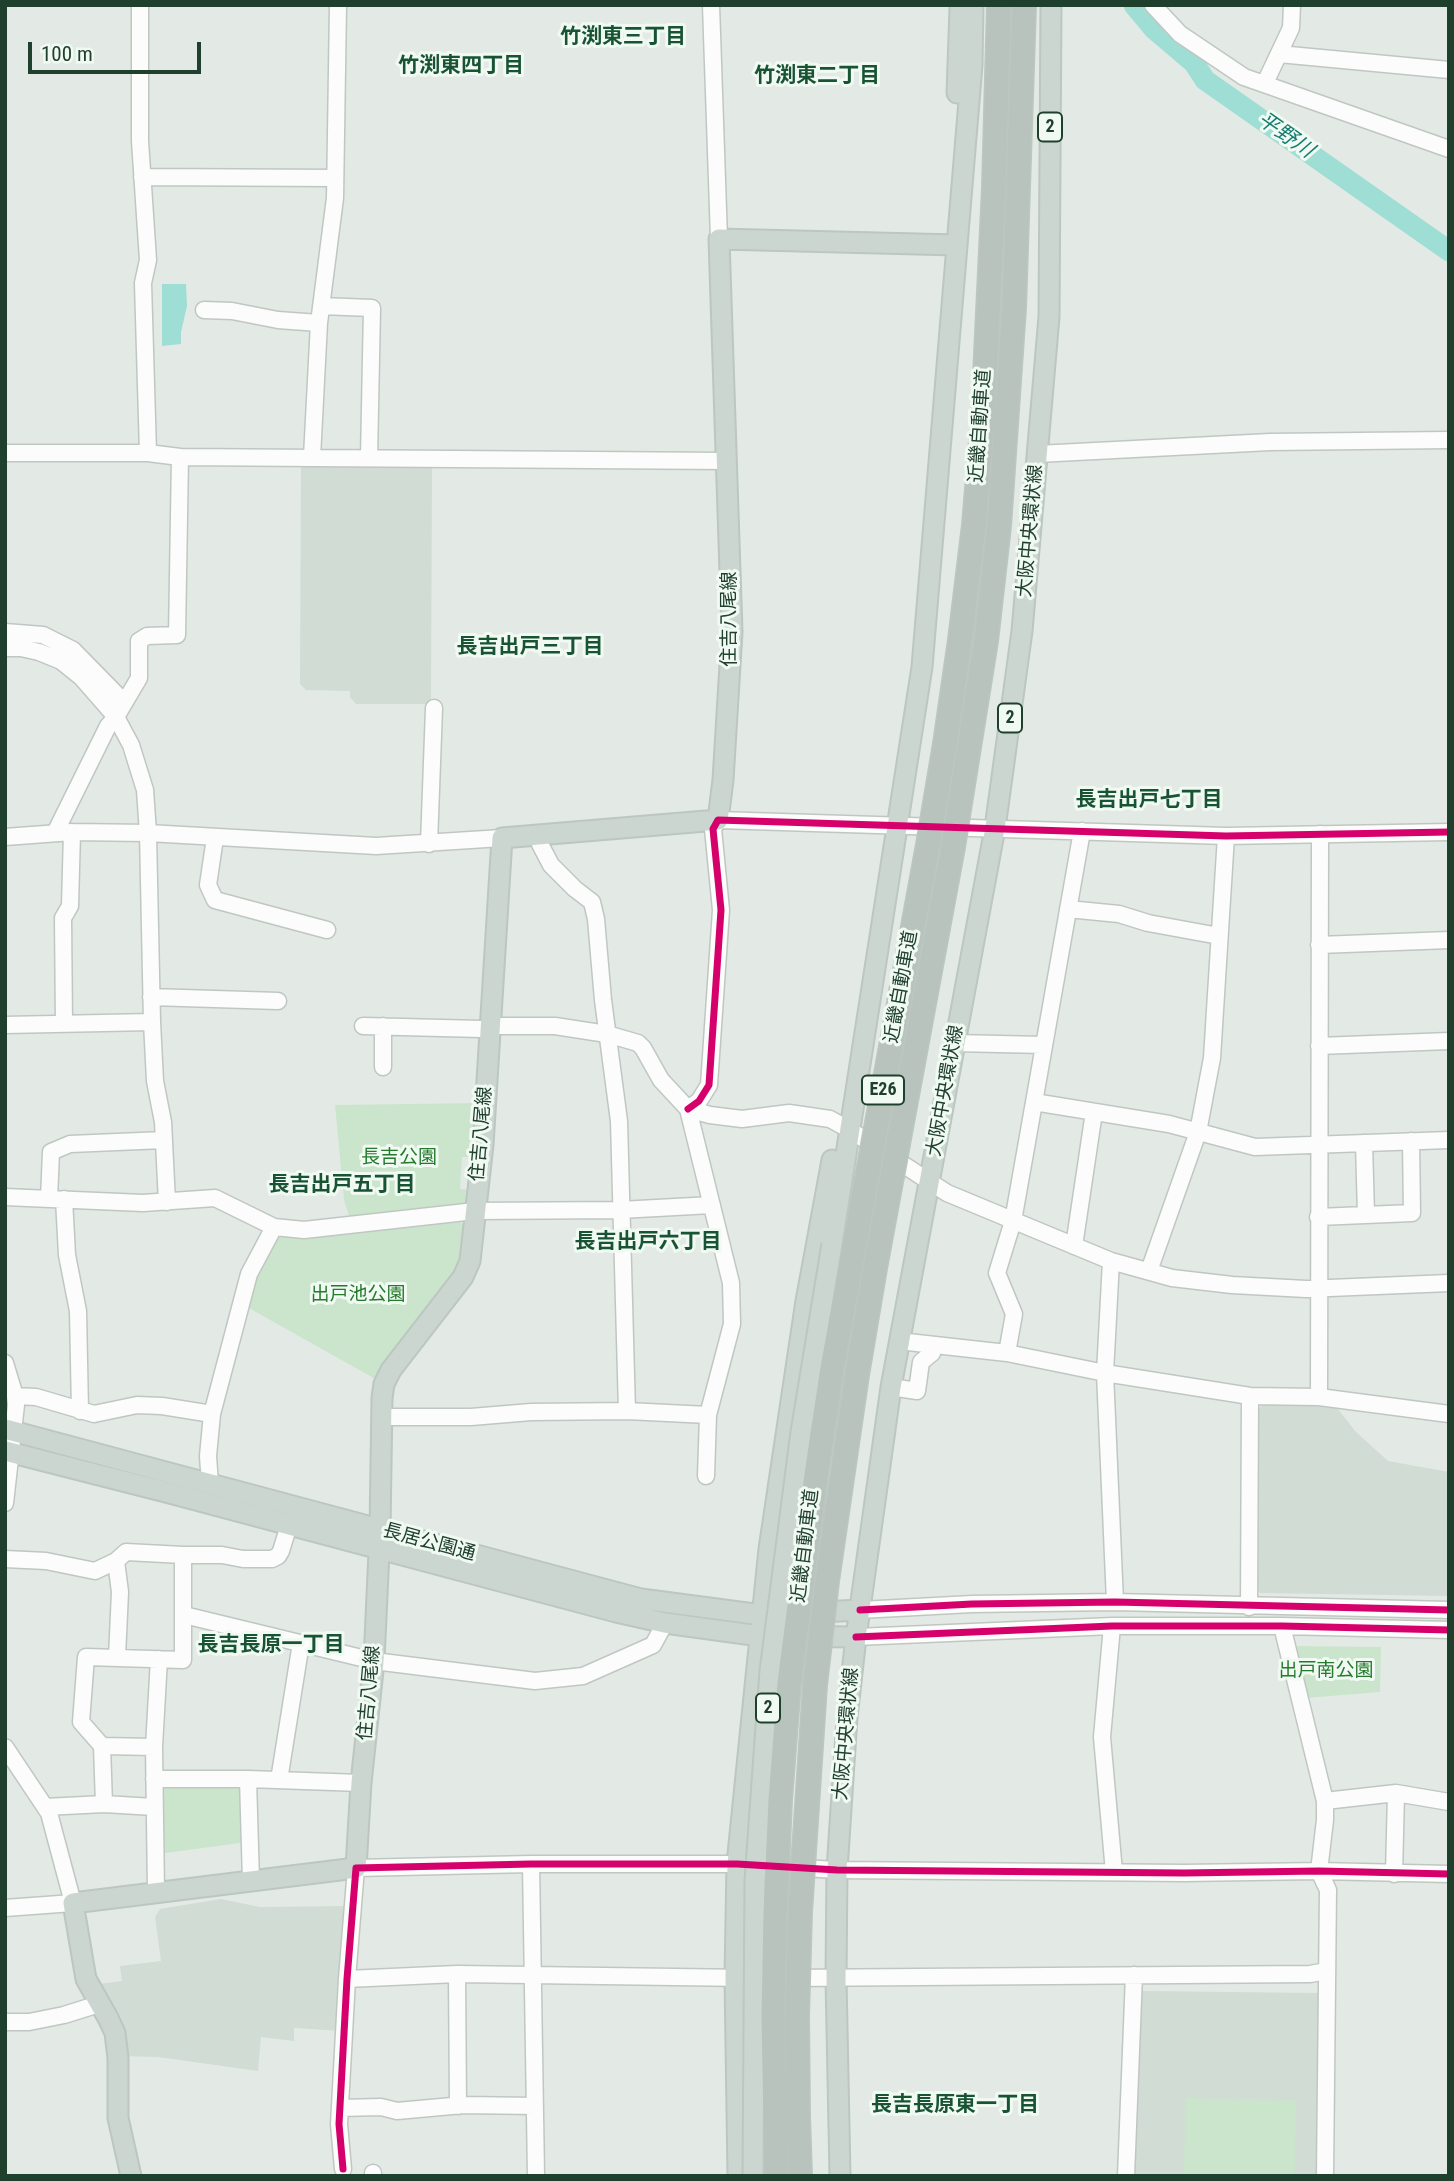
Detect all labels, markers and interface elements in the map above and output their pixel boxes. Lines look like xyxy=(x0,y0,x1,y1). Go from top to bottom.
district label: 竹渕東三丁目 xyxy=(560,25,686,51)
scale bar xyxy=(32,28,205,72)
text: 100 m xyxy=(41,42,93,66)
district label: 竹渕東四丁目 xyxy=(398,54,524,80)
district label: 竹渕東二丁目 xyxy=(754,64,880,90)
water label: 平野川 xyxy=(1252,108,1318,164)
road number: 2 xyxy=(1038,112,1062,142)
street label: 近畿自動車道 xyxy=(966,368,996,484)
street label: 大阪中央環状線 xyxy=(1014,464,1048,598)
street label: 住吉八尾線 xyxy=(719,572,741,666)
district label: 長吉出戸三丁目 xyxy=(457,635,603,661)
road number: 2 xyxy=(998,704,1022,732)
district label: 長吉出戸七丁目 xyxy=(1076,788,1222,814)
street label: 近畿自動車道 xyxy=(881,929,923,1045)
street label: 大阪中央環状線 xyxy=(923,1024,969,1158)
road number: E26 xyxy=(862,1076,904,1105)
street label: 住吉八尾線 xyxy=(467,1086,497,1182)
park label: 長吉公園 xyxy=(361,1147,437,1169)
district label: 長吉出戸五丁目 xyxy=(269,1173,415,1199)
district label: 長吉出戸六丁目 xyxy=(575,1230,721,1256)
park label: 出戸池公園 xyxy=(311,1284,405,1306)
street label: 近畿自動車道 xyxy=(788,1488,824,1604)
street label: 長居公園通 xyxy=(380,1520,478,1566)
district label: 長吉長原一丁目 xyxy=(198,1633,344,1659)
street label: 住吉八尾線 xyxy=(355,1645,385,1741)
park label: 出戸南公園 xyxy=(1279,1660,1373,1682)
street label: 大阪中央環状線 xyxy=(830,1667,864,1801)
road number: 2 xyxy=(756,1694,780,1722)
district label: 長吉長原東一丁目 xyxy=(871,2093,1039,2119)

